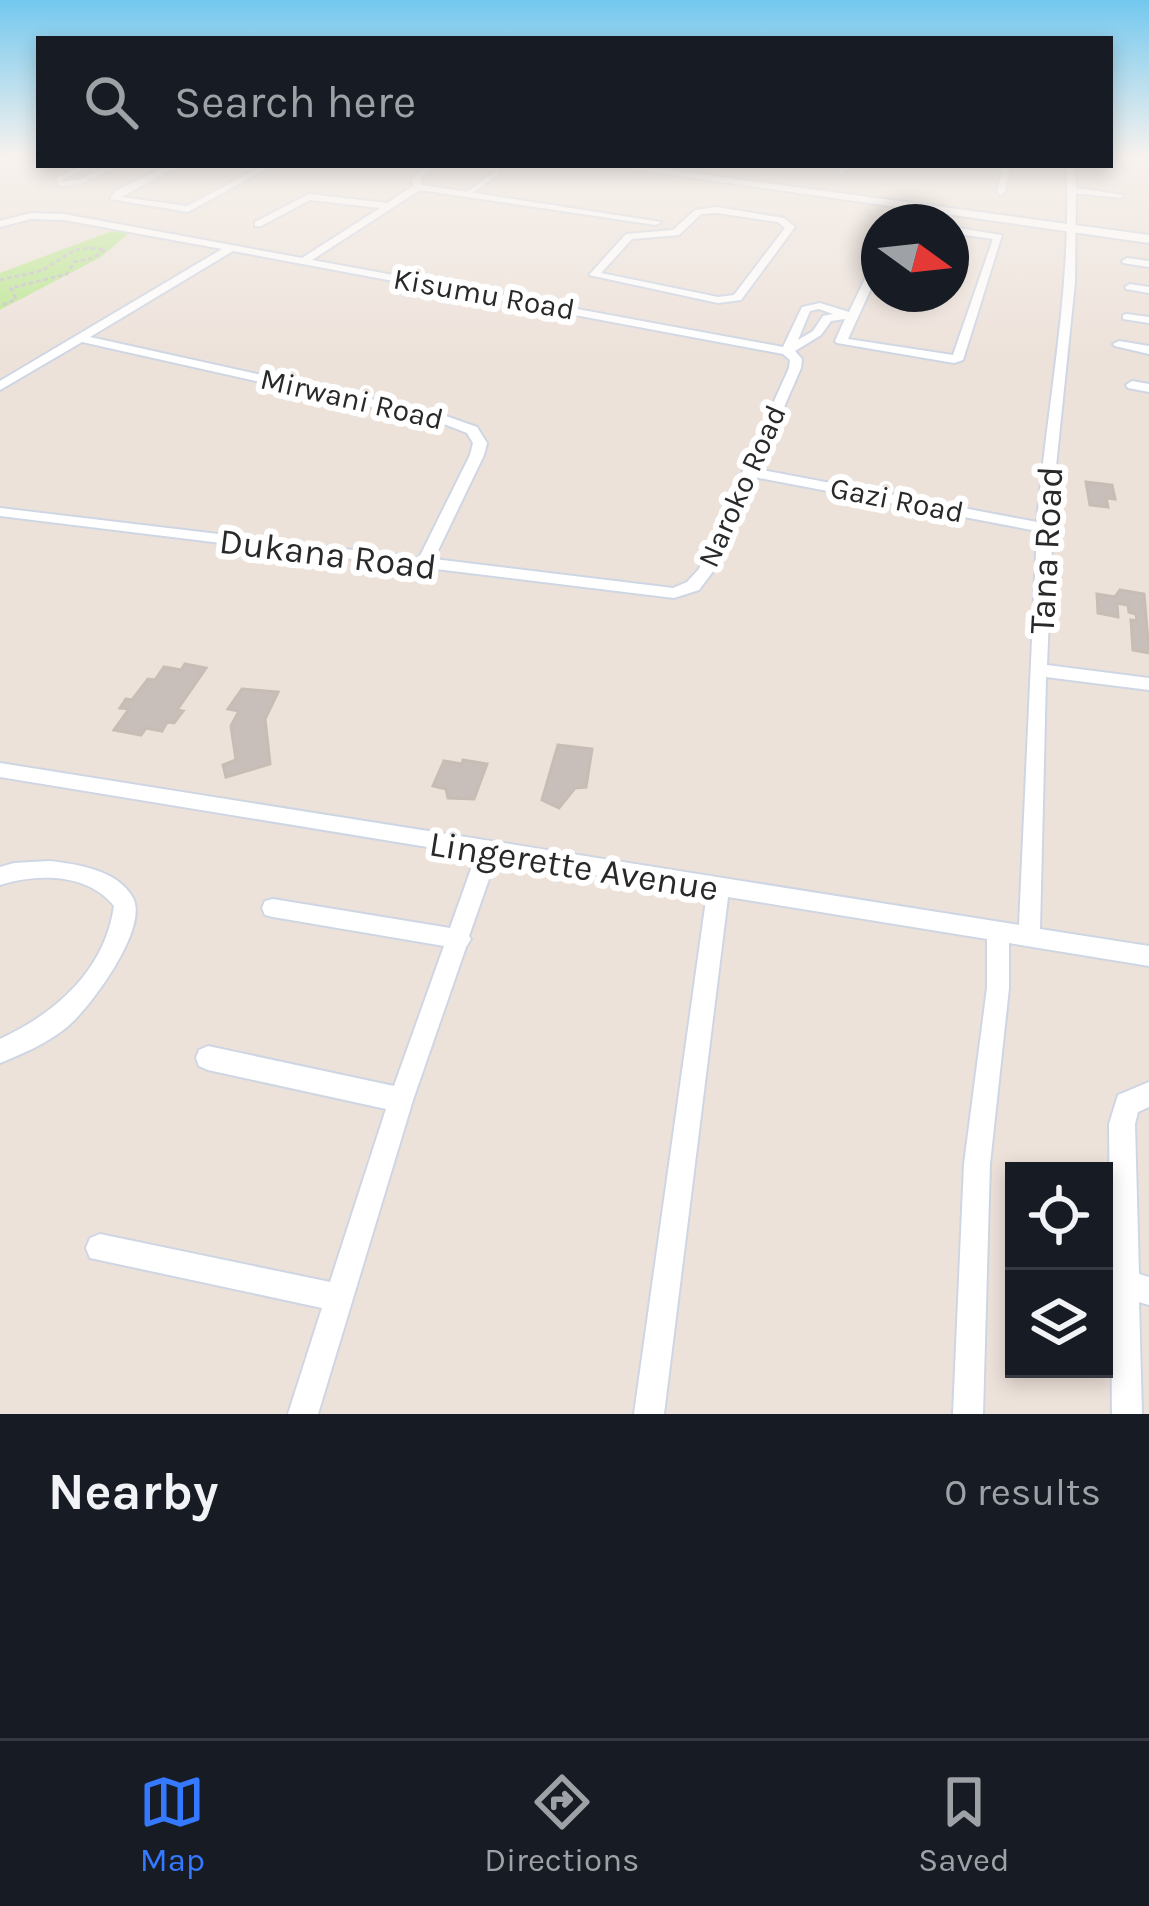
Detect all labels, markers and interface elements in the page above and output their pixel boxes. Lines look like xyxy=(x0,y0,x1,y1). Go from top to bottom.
search box xyxy=(36,36,1113,168)
icon: search xyxy=(78,69,144,135)
text: Search here xyxy=(174,76,416,128)
north arrow xyxy=(861,204,969,312)
street label: Kisumu Road xyxy=(391,260,577,328)
street label: Mirwani Road xyxy=(257,360,447,438)
street label: Naroko Road xyxy=(690,399,794,573)
street label: Tana Road xyxy=(1021,465,1071,635)
street label: Gazi Road xyxy=(827,469,967,531)
street label: Dukana Road xyxy=(217,520,439,588)
street label: Lingerette Avenue xyxy=(426,822,721,910)
map controls xyxy=(1005,1162,1113,1378)
button: locate xyxy=(1005,1162,1113,1270)
button: layers xyxy=(1005,1270,1113,1378)
text: Nearby xyxy=(48,1462,218,1522)
text: 0 results xyxy=(944,1469,1101,1515)
tab: Map xyxy=(139,1769,205,1879)
tab: Directions xyxy=(484,1769,639,1879)
tab: Saved xyxy=(918,1769,1010,1879)

